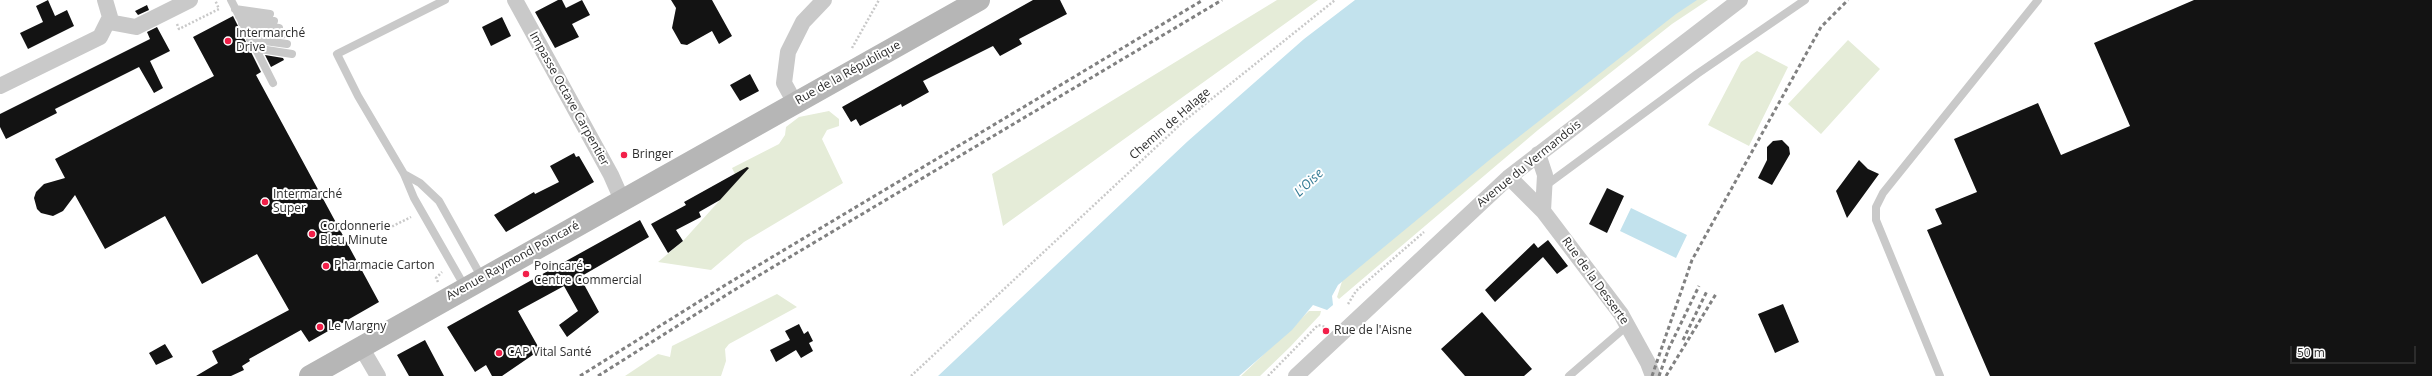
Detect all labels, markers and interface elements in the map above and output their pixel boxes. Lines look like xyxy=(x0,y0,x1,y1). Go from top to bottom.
place label: Intermarché Drive xyxy=(236,27,305,55)
street label: Impasse Octave Carpentier xyxy=(526,29,612,169)
marker: Intermarché Drive xyxy=(223,36,233,46)
street label: Rue de la République xyxy=(793,38,903,108)
street label: Chemin de Halage xyxy=(1127,85,1213,163)
street label: Avenue du Vermandois xyxy=(1474,118,1584,210)
place label: Bringer xyxy=(632,148,673,162)
marker: Bringer xyxy=(619,150,629,160)
water label: L'Oise xyxy=(1291,166,1327,200)
place label: Intermarché Super xyxy=(273,188,342,216)
marker: Intermarché Super xyxy=(260,197,270,207)
street label: Avenue Raymond Poincaré xyxy=(444,218,582,304)
place label: Cordonnerie Bleu Minute xyxy=(320,220,390,248)
marker: Cordonnerie Bleu Minute xyxy=(307,229,317,239)
street label: Rue de la Desserte xyxy=(1559,235,1631,327)
place label: Pharmacie Carton xyxy=(334,259,435,273)
place label: Poincaré - Centre Commercial xyxy=(534,260,642,288)
marker: Pharmacie Carton xyxy=(321,261,331,271)
marker: Poincaré - Centre Commercial xyxy=(521,269,531,279)
place label: Le Margny xyxy=(328,320,386,334)
marker: Le Margny xyxy=(315,322,325,332)
place label: Rue de l'Aisne xyxy=(1334,324,1412,338)
marker: Rue de l'Aisne xyxy=(1321,326,1331,336)
scale bar xyxy=(2292,338,2418,364)
text: 50 m xyxy=(2297,344,2325,361)
place label: CAP Vital Santé xyxy=(507,346,591,360)
marker: CAP Vital Santé xyxy=(494,348,504,358)

